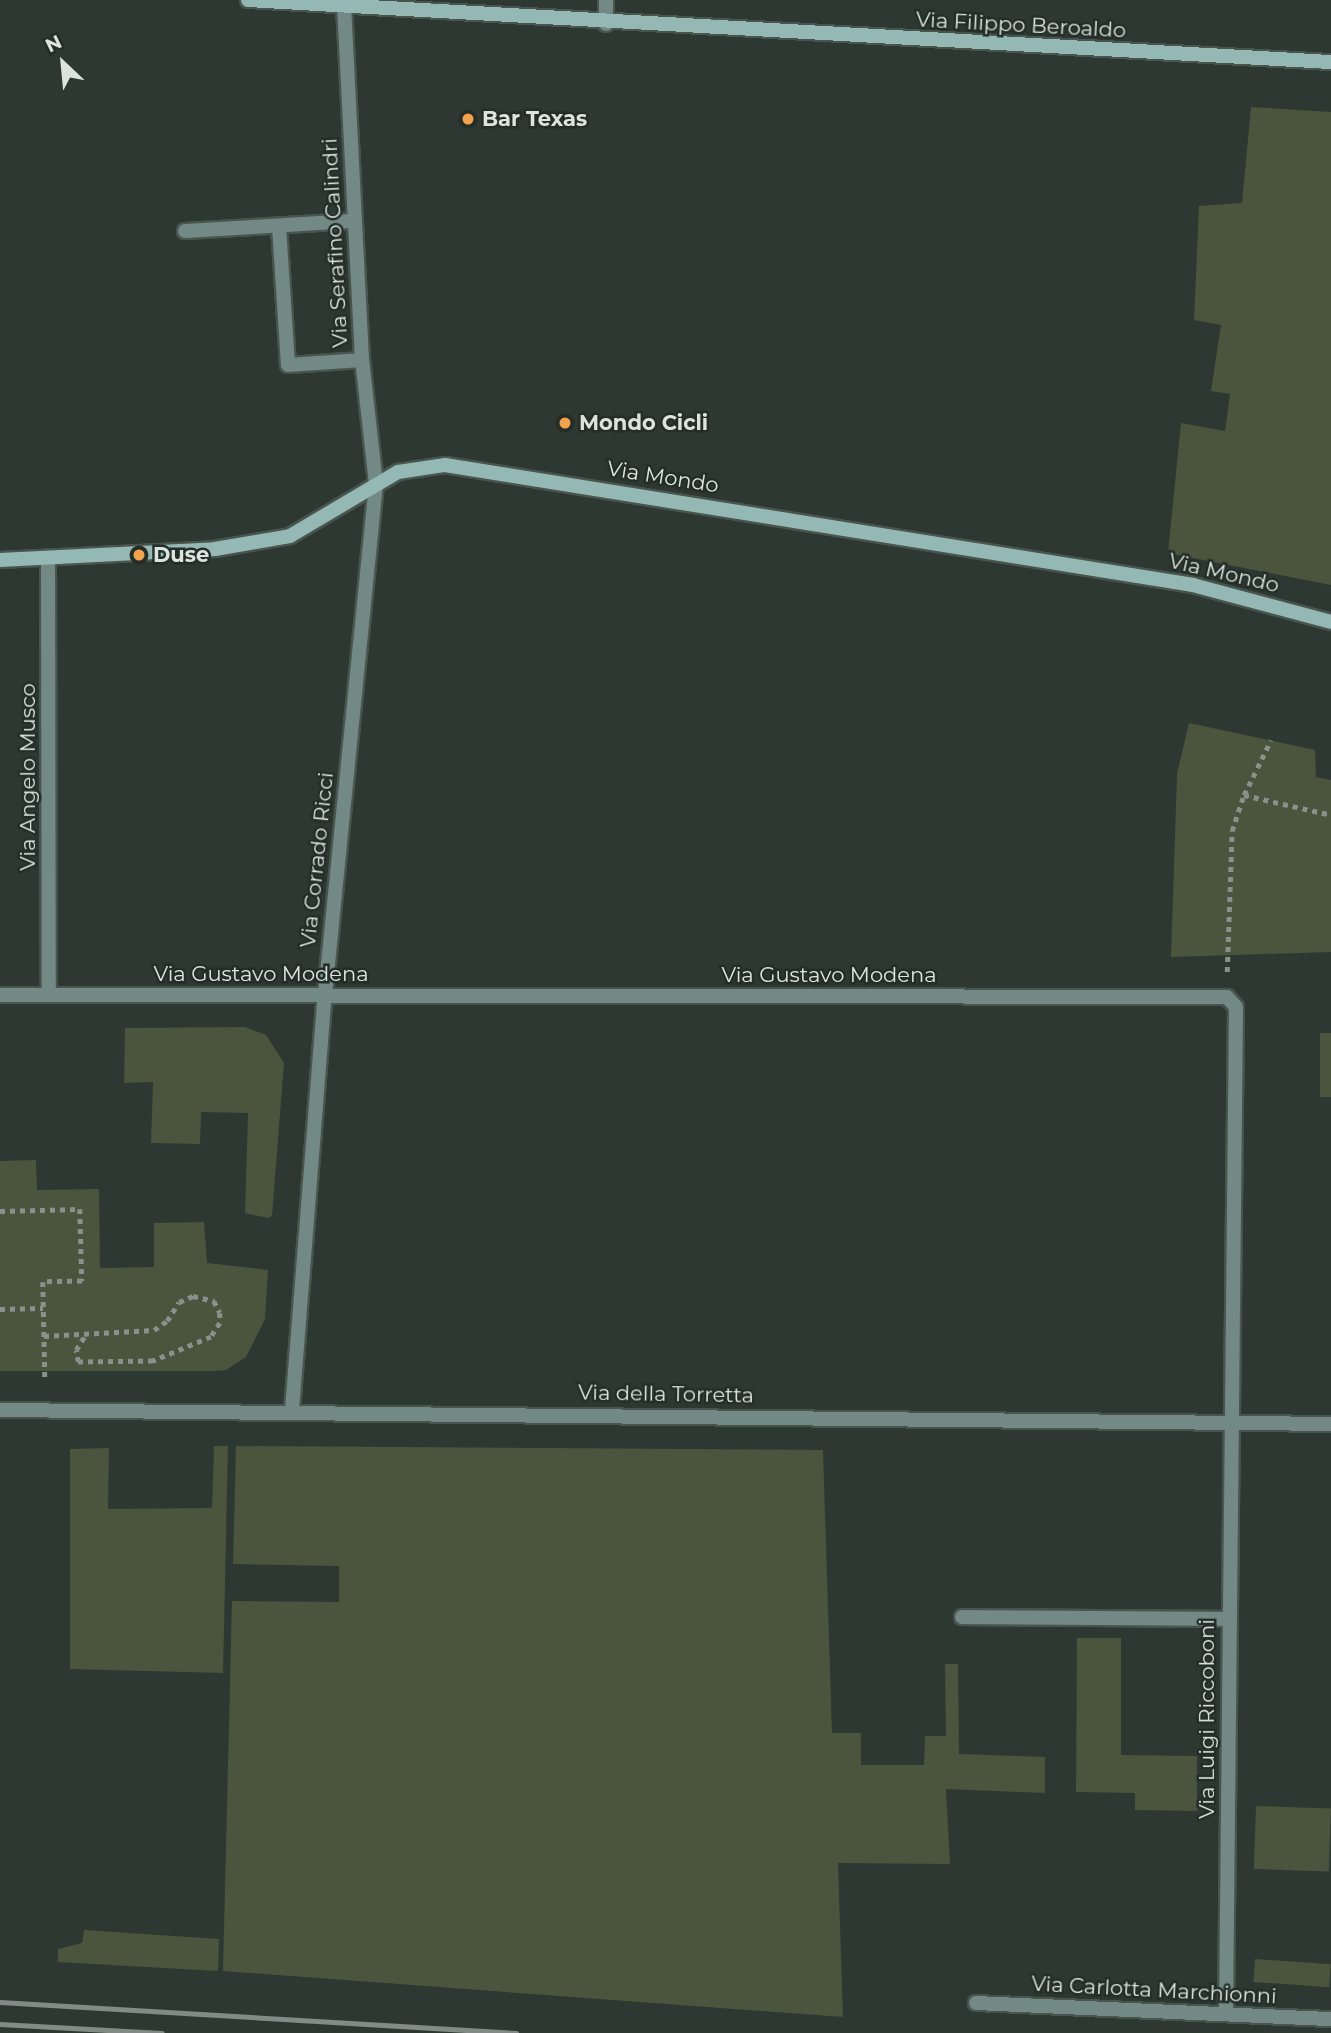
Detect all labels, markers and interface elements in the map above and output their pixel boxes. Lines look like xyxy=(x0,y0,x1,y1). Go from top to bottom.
street label: Via Filippo Beroaldo xyxy=(915,7,1127,43)
north arrow xyxy=(28,28,98,98)
text: N xyxy=(42,30,66,57)
place label: Bar Texas xyxy=(482,106,587,132)
marker: Bar Texas xyxy=(460,111,476,127)
street label: Via Serafino Calindri xyxy=(317,138,353,348)
place label: Mondo Cicli xyxy=(579,410,708,436)
marker: Mondo Cicli xyxy=(557,415,573,431)
street label: Via Mondo xyxy=(605,456,721,498)
place label: Duse xyxy=(153,542,209,568)
marker: Duse xyxy=(131,547,147,563)
street label: Via Mondo xyxy=(1166,548,1282,598)
street label: Via Angelo Musco xyxy=(15,683,41,871)
street label: Via Corrado Ricci xyxy=(295,771,339,949)
street label: Via Gustavo Modena xyxy=(153,961,369,987)
street label: Via Gustavo Modena xyxy=(721,962,937,988)
street label: Via della Torretta xyxy=(578,1380,754,1408)
street label: Via Luigi Riccoboni xyxy=(1194,1619,1220,1819)
street label: Via Carlotta Marchionni xyxy=(1031,1971,1277,2009)

